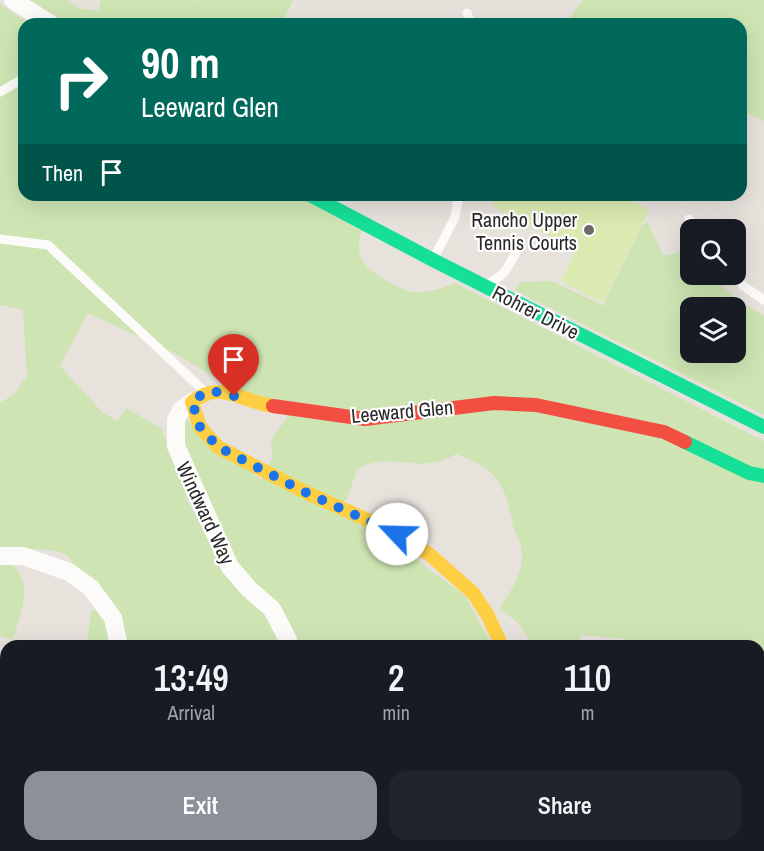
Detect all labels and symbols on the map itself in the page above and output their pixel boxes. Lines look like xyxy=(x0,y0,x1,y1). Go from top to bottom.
place label: Rancho Upper Tennis Courts xyxy=(471,206,578,256)
marker: Rancho Upper Tennis Courts xyxy=(582,223,596,237)
street label: Rohrer Drive xyxy=(488,279,584,345)
pin xyxy=(208,334,259,396)
street label: Leeward Glen xyxy=(350,393,454,429)
street label: Windward Way xyxy=(170,457,242,570)
position arrow xyxy=(365,502,429,566)

